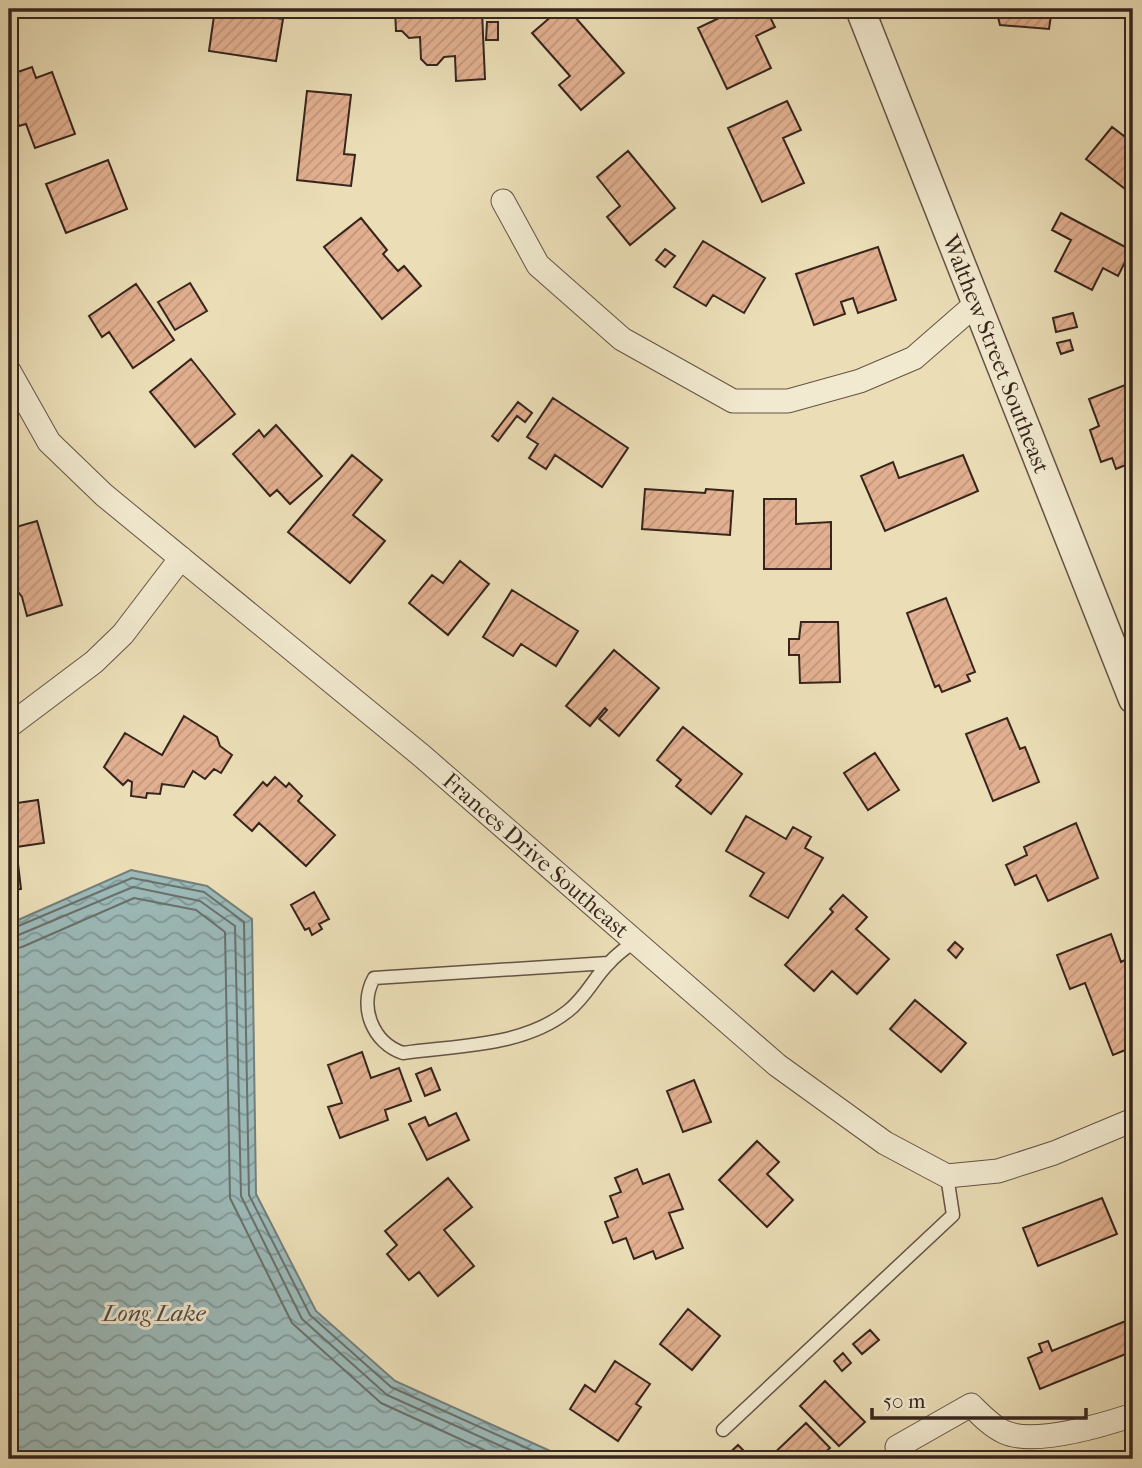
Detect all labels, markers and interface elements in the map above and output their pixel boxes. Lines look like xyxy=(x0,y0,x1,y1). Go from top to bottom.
street label: Walthew Street Southeast xyxy=(936,230,1055,477)
street label: Frances Drive Southeast xyxy=(437,767,634,944)
water label: Long Lake xyxy=(100,1299,207,1327)
scale bar xyxy=(872,1377,1086,1421)
text: 50 m xyxy=(883,1389,926,1413)

